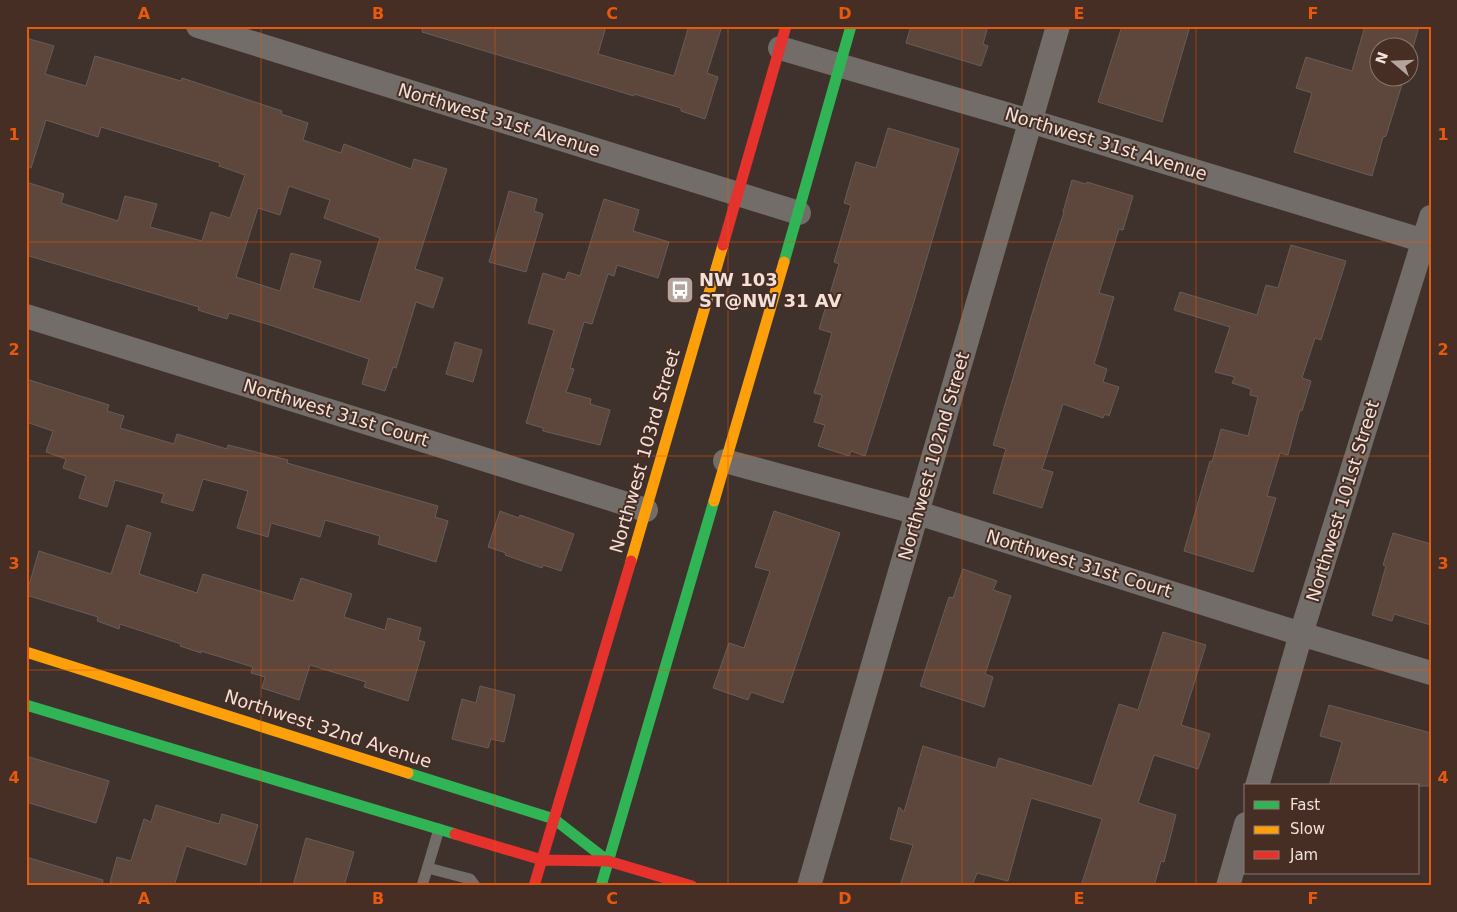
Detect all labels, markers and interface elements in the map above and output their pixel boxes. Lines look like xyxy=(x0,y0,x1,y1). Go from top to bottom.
text: A xyxy=(138,4,151,23)
text: B xyxy=(372,4,384,23)
text: C xyxy=(606,4,618,23)
text: D xyxy=(838,4,852,23)
text: E xyxy=(1074,4,1084,23)
text: F xyxy=(1308,4,1318,23)
north arrow xyxy=(1370,38,1420,88)
text: N xyxy=(1372,50,1391,66)
street label: Northwest 31st Avenue xyxy=(396,79,603,160)
street label: Northwest 31st Avenue xyxy=(1003,103,1210,184)
text: 1 xyxy=(8,125,20,144)
text: 1 xyxy=(1437,125,1449,144)
place label: NW 103 ST@NW 31 AV xyxy=(699,269,841,311)
bus stop icon: NW 103 ST@NW 31 AV xyxy=(665,275,695,305)
text: 2 xyxy=(8,340,20,359)
text: 2 xyxy=(1437,340,1449,359)
street label: Northwest 103rd Street xyxy=(605,346,684,555)
street label: Northwest 102nd Street xyxy=(894,349,973,563)
street label: Northwest 31st Court xyxy=(241,374,431,451)
street label: Northwest 101st Street xyxy=(1302,398,1383,604)
street label: Northwest 31st Court xyxy=(984,525,1174,602)
text: 3 xyxy=(8,554,20,573)
text: 3 xyxy=(1437,554,1449,573)
street label: Northwest 32nd Avenue xyxy=(222,685,434,772)
text: 4 xyxy=(8,768,20,787)
text: 4 xyxy=(1437,768,1449,787)
legend xyxy=(1244,784,1420,874)
text: Fast xyxy=(1290,796,1320,814)
text: Slow xyxy=(1290,820,1325,838)
text: Jam xyxy=(1289,846,1318,864)
text: A xyxy=(138,889,151,908)
text: B xyxy=(372,889,384,908)
text: C xyxy=(606,889,618,908)
text: D xyxy=(838,889,852,908)
text: E xyxy=(1074,889,1084,908)
text: F xyxy=(1308,889,1318,908)

